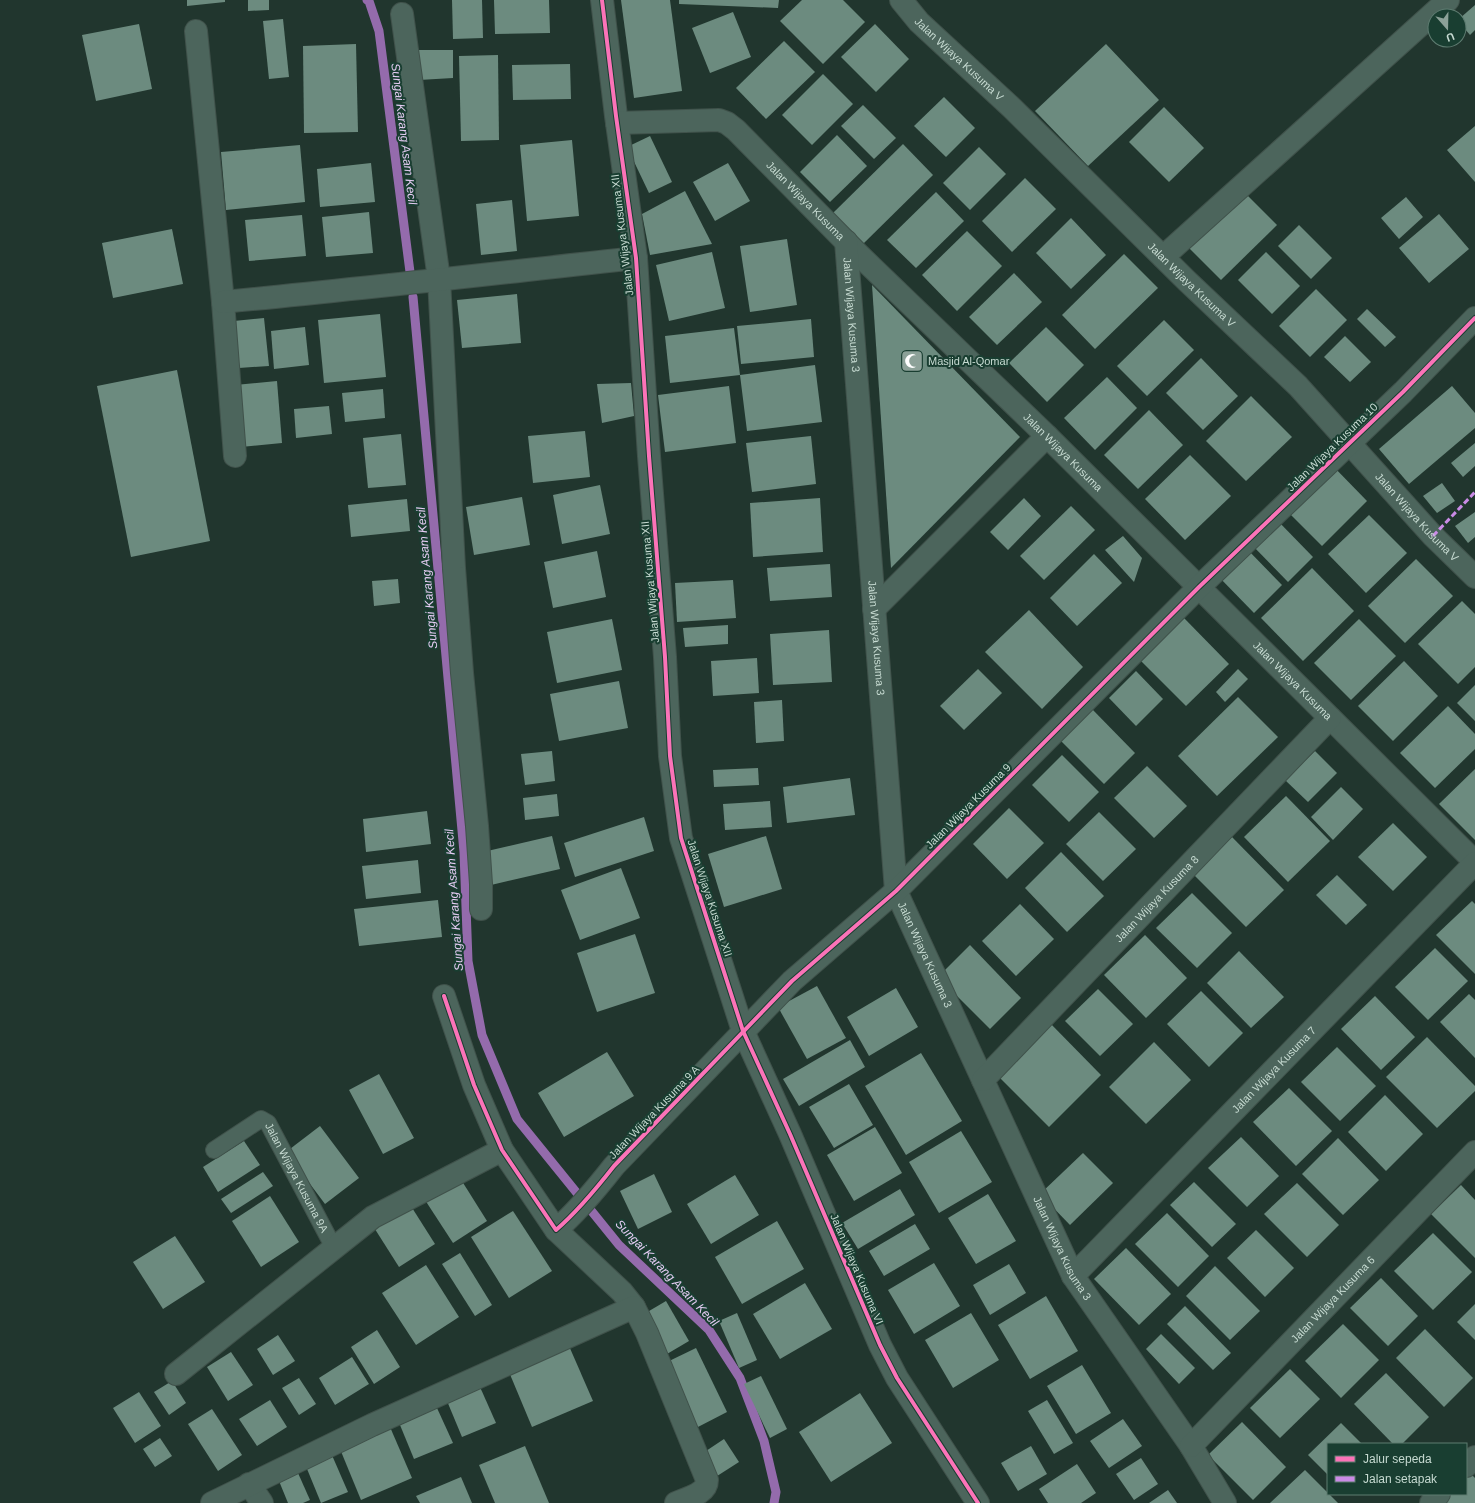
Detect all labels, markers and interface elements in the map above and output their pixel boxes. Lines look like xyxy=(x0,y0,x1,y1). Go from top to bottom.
north arrow xyxy=(1427,8,1467,48)
street label: Jalan Wijaya Kusuma V xyxy=(912,15,1006,103)
text: U xyxy=(1445,30,1456,44)
water label: Sungai Karang Asam Kecil xyxy=(388,63,420,206)
street label: Jalan Wijaya Kusuma xyxy=(764,159,847,243)
street label: Jalan Wijaya Kusuma XII xyxy=(609,174,635,296)
street label: Jalan Wijaya Kusuma V xyxy=(1146,240,1238,330)
street label: Jalan Wijaya Kusuma 3 xyxy=(841,257,862,373)
mosque icon: Masjid Al-Qomar xyxy=(899,348,925,374)
place label: Masjid Al-Qomar xyxy=(928,355,1010,367)
street label: Jalan Wijaya Kusuma 10 xyxy=(1284,401,1380,493)
street label: Jalan Wijaya Kusuma xyxy=(1021,411,1105,494)
street label: Jalan Wijaya Kusuma V xyxy=(1373,470,1462,564)
water label: Sungai Karang Asam Kecil xyxy=(414,506,440,649)
street label: Jalan Wijaya Kusuma XII xyxy=(639,521,661,643)
street label: Jalan Wijaya Kusuma 3 xyxy=(866,580,887,696)
street label: Jalan Wijaya Kusuma xyxy=(1251,639,1335,723)
street label: Jalan Wijaya Kusuma 9 xyxy=(923,761,1013,851)
water label: Sungai Karang Asam Kecil xyxy=(442,828,466,971)
street label: Jalan Wijaya Kusuma XII xyxy=(685,838,735,958)
street label: Jalan Wijaya Kusuma 8 xyxy=(1113,853,1201,944)
street label: Jalan Wijaya Kusuma 3 xyxy=(896,900,955,1009)
street label: Jalan Wijaya Kusuma 7 xyxy=(1229,1024,1318,1115)
street label: Jalan Wijaya Kusuma 9 A xyxy=(606,1062,702,1161)
street label: Jalan Wijaya Kusuma 9A xyxy=(263,1121,331,1235)
street label: Jalan Wijaya Kusuma 3 xyxy=(1031,1194,1094,1302)
street label: Jalan Wijaya Kusuma VI xyxy=(828,1212,886,1326)
water label: Sungai Karang Asam Kecil xyxy=(613,1217,722,1329)
street label: Jalan Wijaya Kusuma 6 xyxy=(1288,1254,1377,1345)
legend xyxy=(1327,1443,1467,1495)
text: Jalur sepeda xyxy=(1363,1452,1432,1466)
text: Jalan setapak xyxy=(1363,1472,1438,1486)

